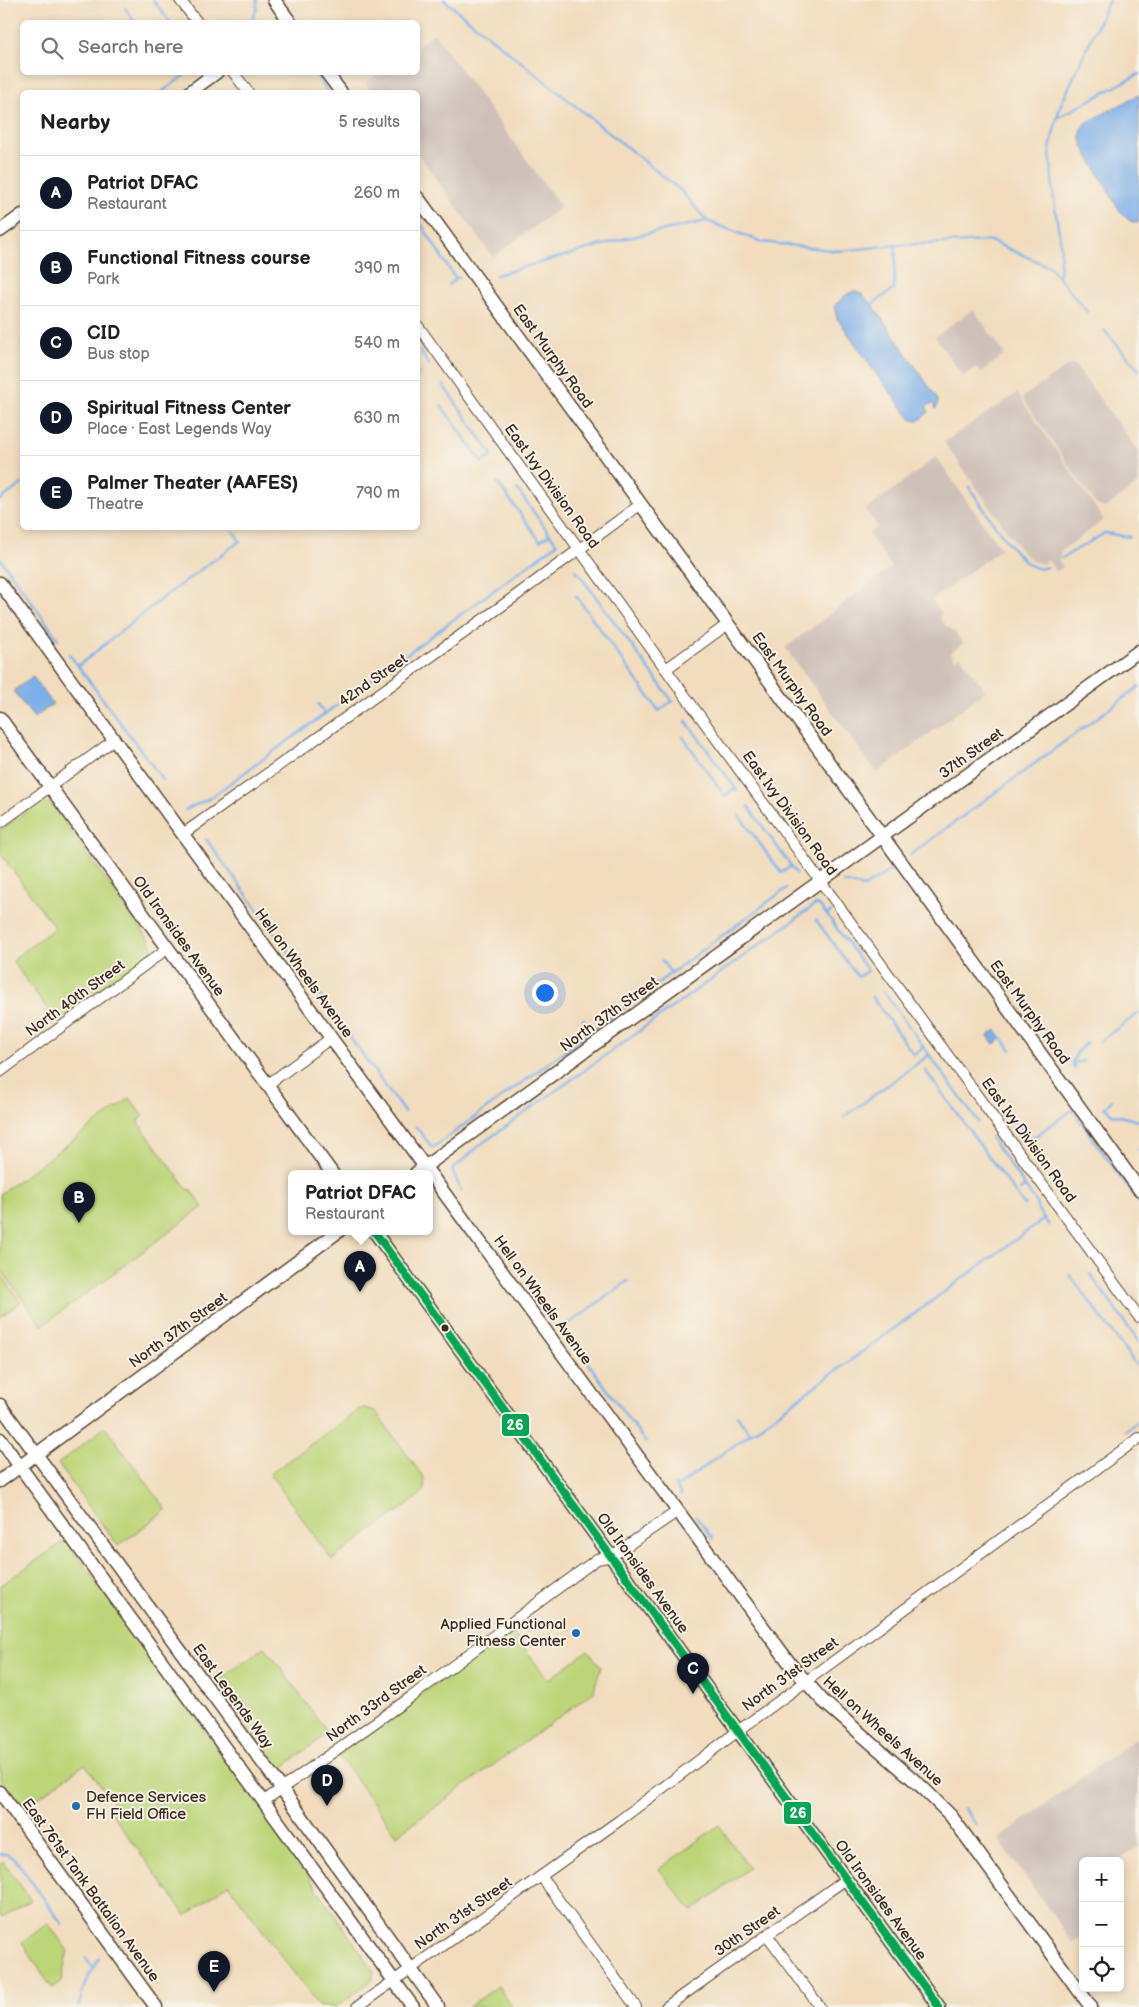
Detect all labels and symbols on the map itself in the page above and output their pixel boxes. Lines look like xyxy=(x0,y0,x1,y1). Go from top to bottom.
street label: East Murphy Road xyxy=(508,300,597,412)
street label: East Ivy Division Road xyxy=(500,420,603,552)
street label: East Murphy Road xyxy=(747,628,836,740)
street label: 42nd Street xyxy=(335,649,412,711)
street label: 37th Street xyxy=(936,724,1007,783)
street label: East Ivy Division Road xyxy=(738,747,841,879)
street label: Old Ironsides Avenue xyxy=(128,872,229,1000)
street label: Hell on Wheels Avenue xyxy=(250,905,357,1042)
street label: North 40th Street xyxy=(22,956,129,1041)
street label: East Murphy Road xyxy=(985,956,1074,1068)
street label: North 37th Street xyxy=(556,972,662,1056)
your location xyxy=(532,980,558,1006)
street label: East Ivy Division Road xyxy=(977,1074,1080,1206)
pin: B xyxy=(63,1182,95,1223)
street label: Hell on Wheels Avenue xyxy=(489,1232,596,1369)
pin: A xyxy=(344,1251,376,1292)
street label: North 37th Street xyxy=(125,1288,231,1372)
unlabelled marker xyxy=(440,1323,450,1333)
line badge: 26 xyxy=(501,1413,530,1437)
text: 26 xyxy=(507,1417,523,1434)
street label: Old Ironsides Avenue xyxy=(592,1509,693,1637)
place label: Applied Functional Fitness Center xyxy=(441,1615,567,1651)
marker: Applied Functional Fitness Center xyxy=(570,1627,582,1639)
street label: North 31st Street xyxy=(738,1633,842,1716)
street label: East Legends Way xyxy=(188,1640,277,1753)
pin: C xyxy=(677,1653,709,1694)
street label: North 33rd Street xyxy=(322,1660,431,1746)
street label: Hell on Wheels Avenue xyxy=(819,1672,947,1790)
pin: D xyxy=(311,1765,343,1806)
place label: Defence Services FH Field Office xyxy=(86,1788,207,1824)
street label: East 761st Tank Battalion Avenue xyxy=(18,1795,164,1986)
marker: Defence Services FH Field Office xyxy=(70,1800,82,1812)
line badge: 26 xyxy=(783,1801,812,1825)
text: 26 xyxy=(790,1805,806,1822)
street label: Old Ironsides Avenue xyxy=(830,1836,931,1964)
street label: North 31st Street xyxy=(411,1873,516,1954)
street label: 30th Street xyxy=(711,1902,784,1961)
pin: E xyxy=(198,1951,230,1992)

